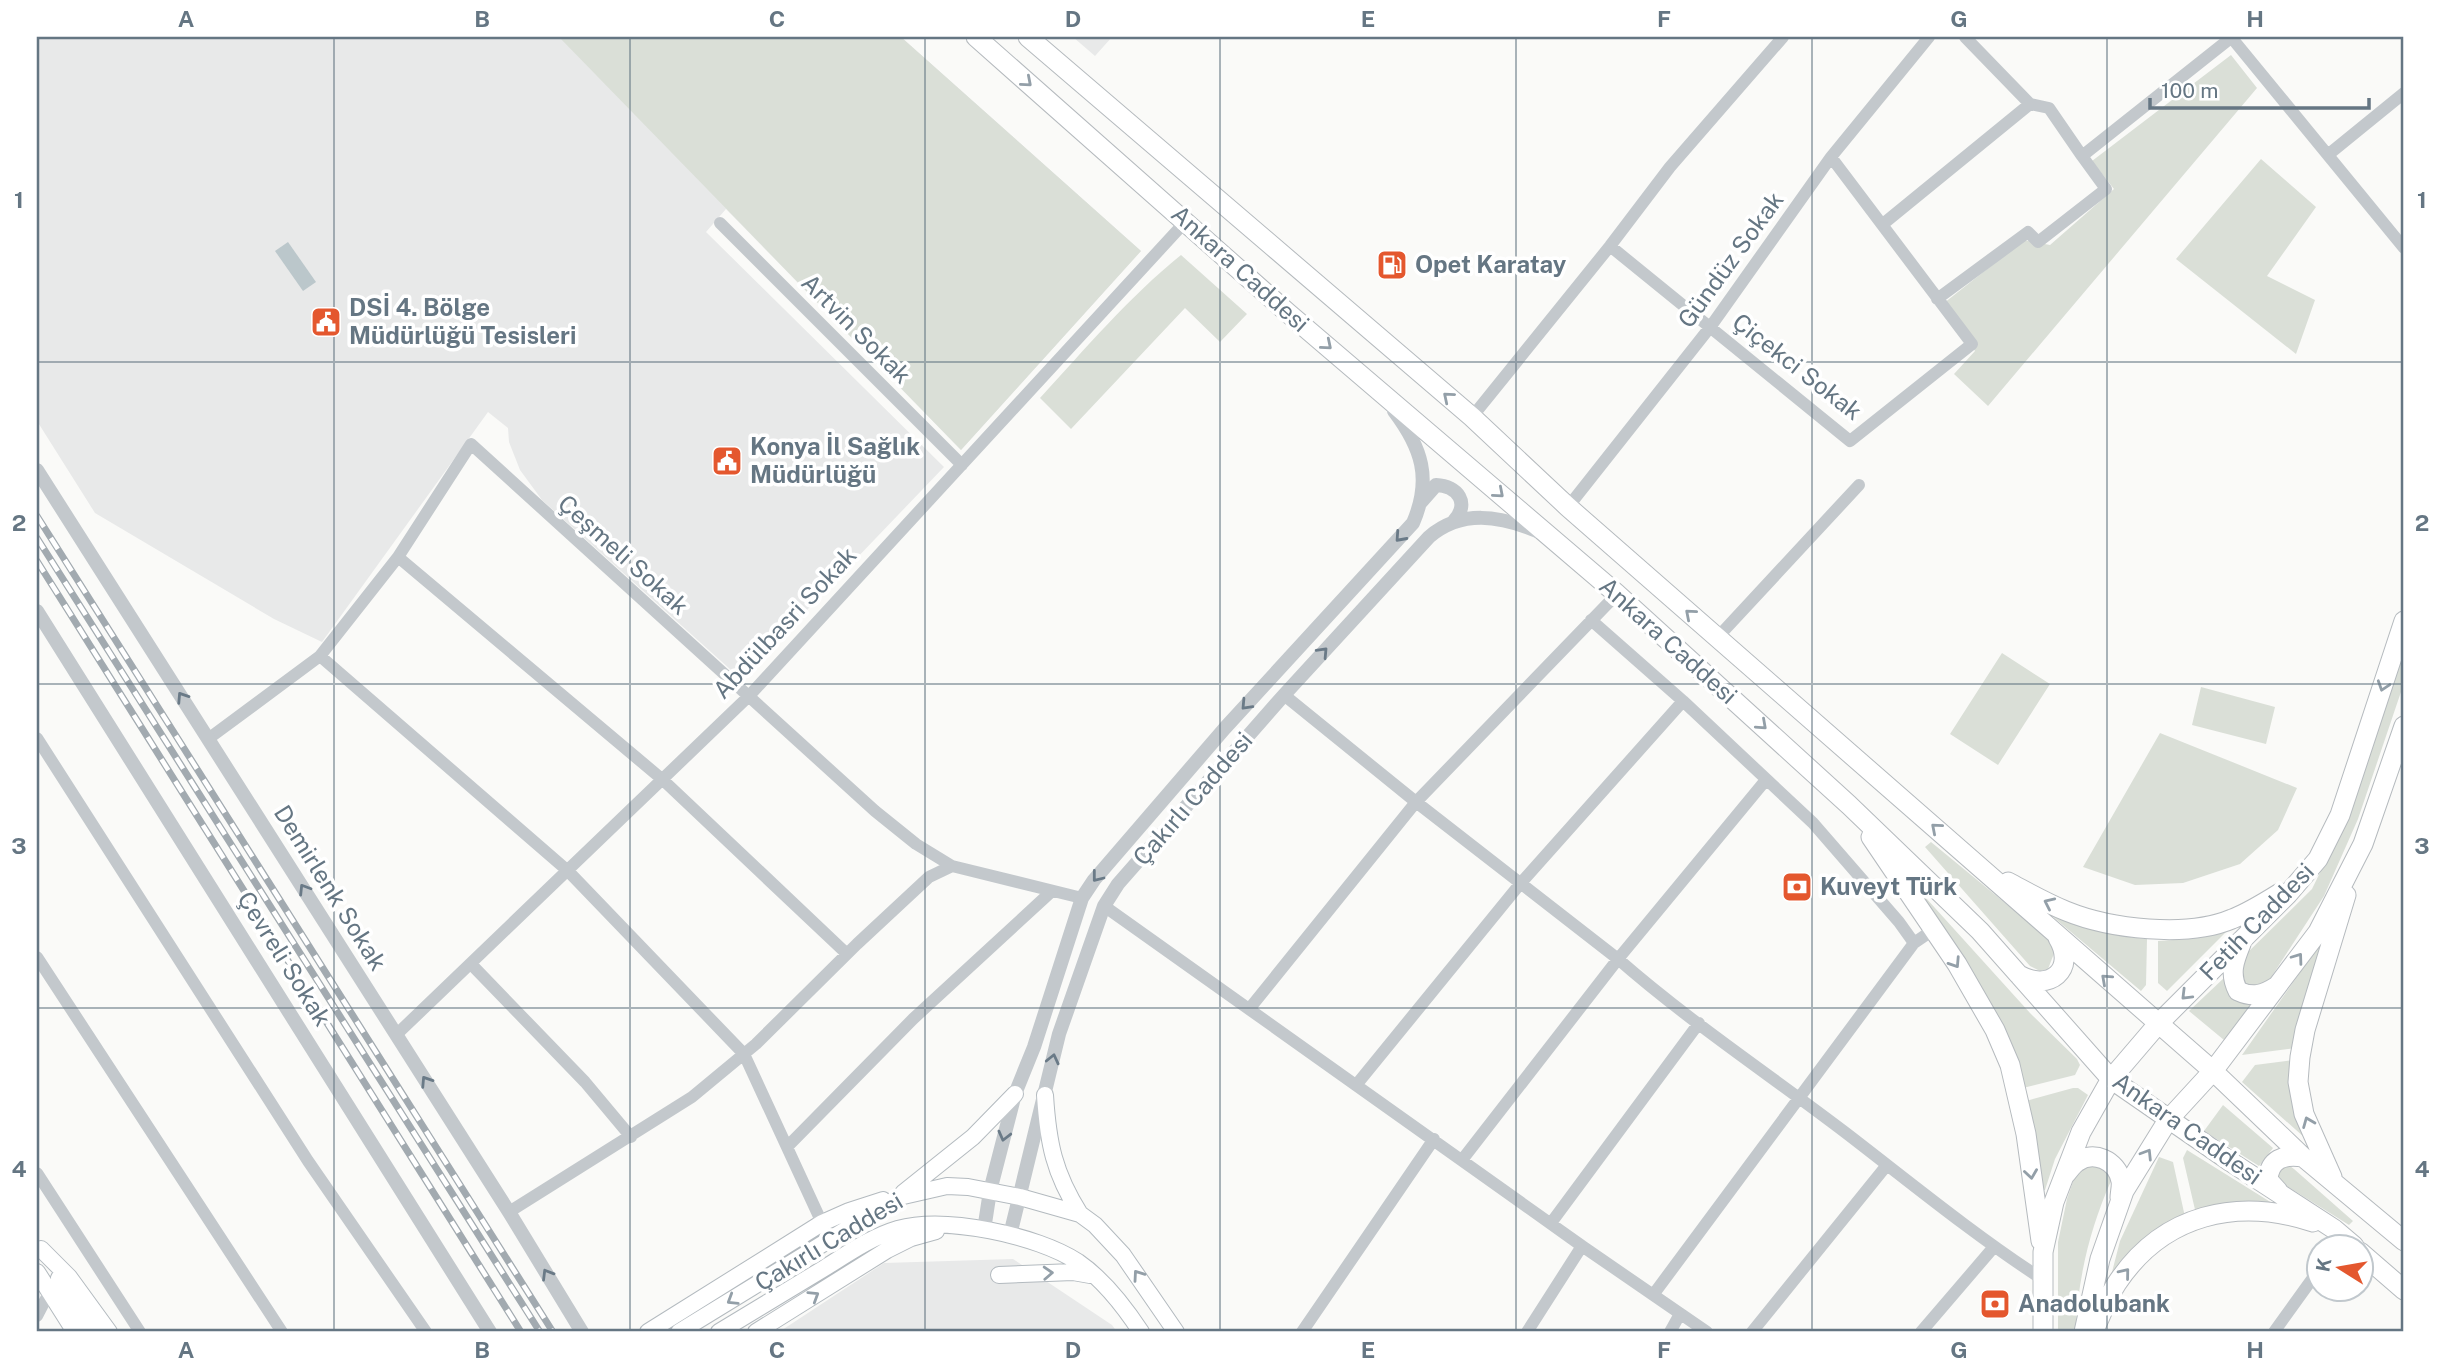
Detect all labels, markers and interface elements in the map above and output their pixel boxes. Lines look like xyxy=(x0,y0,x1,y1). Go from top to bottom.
text: A xyxy=(178,5,195,32)
text: B xyxy=(474,5,490,32)
text: C xyxy=(769,5,785,32)
text: D xyxy=(1065,5,1081,32)
text: E xyxy=(1361,5,1375,32)
text: F xyxy=(1657,5,1671,32)
text: G xyxy=(1950,5,1968,32)
text: H xyxy=(2246,5,2264,32)
scale bar xyxy=(2150,66,2369,110)
one-way arrow xyxy=(1019,74,1032,86)
text: 100 m xyxy=(2161,78,2218,103)
text: 1 xyxy=(14,186,24,213)
street label: Gündüz Sokak xyxy=(1672,186,1789,333)
text: 1 xyxy=(2417,186,2427,213)
street label: Ankara Caddesi xyxy=(1166,199,1315,337)
fuel station icon: Opet Karatay xyxy=(1375,248,1409,282)
place label: Opet Karatay xyxy=(1415,250,1567,278)
street label: Artvin Sokak xyxy=(796,268,917,389)
place label: DSİ 4. Bölge Müdürlüğü Tesisleri xyxy=(349,293,576,349)
public building icon: DSİ 4. Bölge Müdürlüğü Tesisleri xyxy=(309,305,343,339)
street label: Çiçekci Sokak xyxy=(1727,307,1868,425)
one-way arrow xyxy=(1318,337,1331,349)
one-way arrow xyxy=(1443,393,1456,405)
place label: Konya İl Sağlık Müdürlüğü xyxy=(750,432,920,488)
public building icon: Konya İl Sağlık Müdürlüğü xyxy=(710,444,744,478)
one-way arrow xyxy=(1491,485,1504,497)
street label: Çeşmeli Sokak xyxy=(553,489,694,620)
text: 2 xyxy=(12,509,26,536)
text: 2 xyxy=(2415,509,2429,536)
one-way arrow xyxy=(1395,529,1408,542)
street label: Abdülbasri Sokak xyxy=(707,541,862,704)
street label: Ankara Caddesi xyxy=(1594,571,1743,709)
one-way arrow xyxy=(1685,610,1698,623)
one-way arrow xyxy=(1315,647,1327,660)
one-way arrow xyxy=(2377,679,2391,691)
one-way arrow xyxy=(177,692,190,705)
one-way arrow xyxy=(1242,697,1254,710)
one-way arrow xyxy=(1754,717,1767,729)
street label: Çakırlı Caddesi xyxy=(1127,726,1258,871)
street label: Demirlenk Sokak xyxy=(269,800,393,975)
one-way arrow xyxy=(1931,824,1944,836)
text: 3 xyxy=(11,832,27,859)
text: 3 xyxy=(2414,832,2430,859)
street label: Fetih Caddesi xyxy=(2193,857,2319,986)
one-way arrow xyxy=(1093,869,1106,881)
bank icon: Kuveyt Türk xyxy=(1780,870,1814,904)
place label: Kuveyt Türk xyxy=(1820,872,1957,900)
one-way arrow xyxy=(299,884,312,897)
street label: Çevreli Sokak xyxy=(232,886,337,1031)
one-way arrow xyxy=(2044,897,2056,911)
one-way arrow xyxy=(2290,953,2303,966)
one-way arrow xyxy=(1947,955,1960,968)
one-way arrow xyxy=(2102,974,2115,987)
one-way arrow xyxy=(2182,987,2195,1000)
one-way arrow xyxy=(1045,1053,1059,1065)
street label: Ankara Caddesi xyxy=(2108,1066,2267,1190)
one-way arrow xyxy=(421,1076,434,1089)
one-way arrow xyxy=(2302,1117,2316,1129)
one-way arrow xyxy=(998,1130,1012,1142)
one-way arrow xyxy=(2139,1149,2152,1162)
text: 4 xyxy=(11,1155,27,1182)
text: 4 xyxy=(2414,1155,2430,1182)
one-way arrow xyxy=(2023,1168,2038,1180)
street label: Çakırlı Caddesi xyxy=(750,1186,907,1296)
north arrow xyxy=(2304,1232,2374,1302)
text: K xyxy=(2311,1256,2335,1274)
one-way arrow xyxy=(1043,1265,1054,1280)
one-way arrow xyxy=(2117,1268,2130,1280)
one-way arrow xyxy=(542,1269,555,1282)
one-way arrow xyxy=(1134,1270,1146,1283)
bank icon: Anadolubank xyxy=(1978,1287,2012,1321)
place label: Anadolubank xyxy=(2018,1289,2170,1317)
one-way arrow xyxy=(726,1291,739,1304)
one-way arrow xyxy=(806,1292,819,1305)
text: A xyxy=(178,1336,195,1363)
text: B xyxy=(474,1336,490,1363)
text: C xyxy=(769,1336,785,1363)
text: D xyxy=(1065,1336,1081,1363)
text: E xyxy=(1361,1336,1375,1363)
text: F xyxy=(1657,1336,1671,1363)
text: G xyxy=(1950,1336,1968,1363)
text: H xyxy=(2246,1336,2264,1363)

